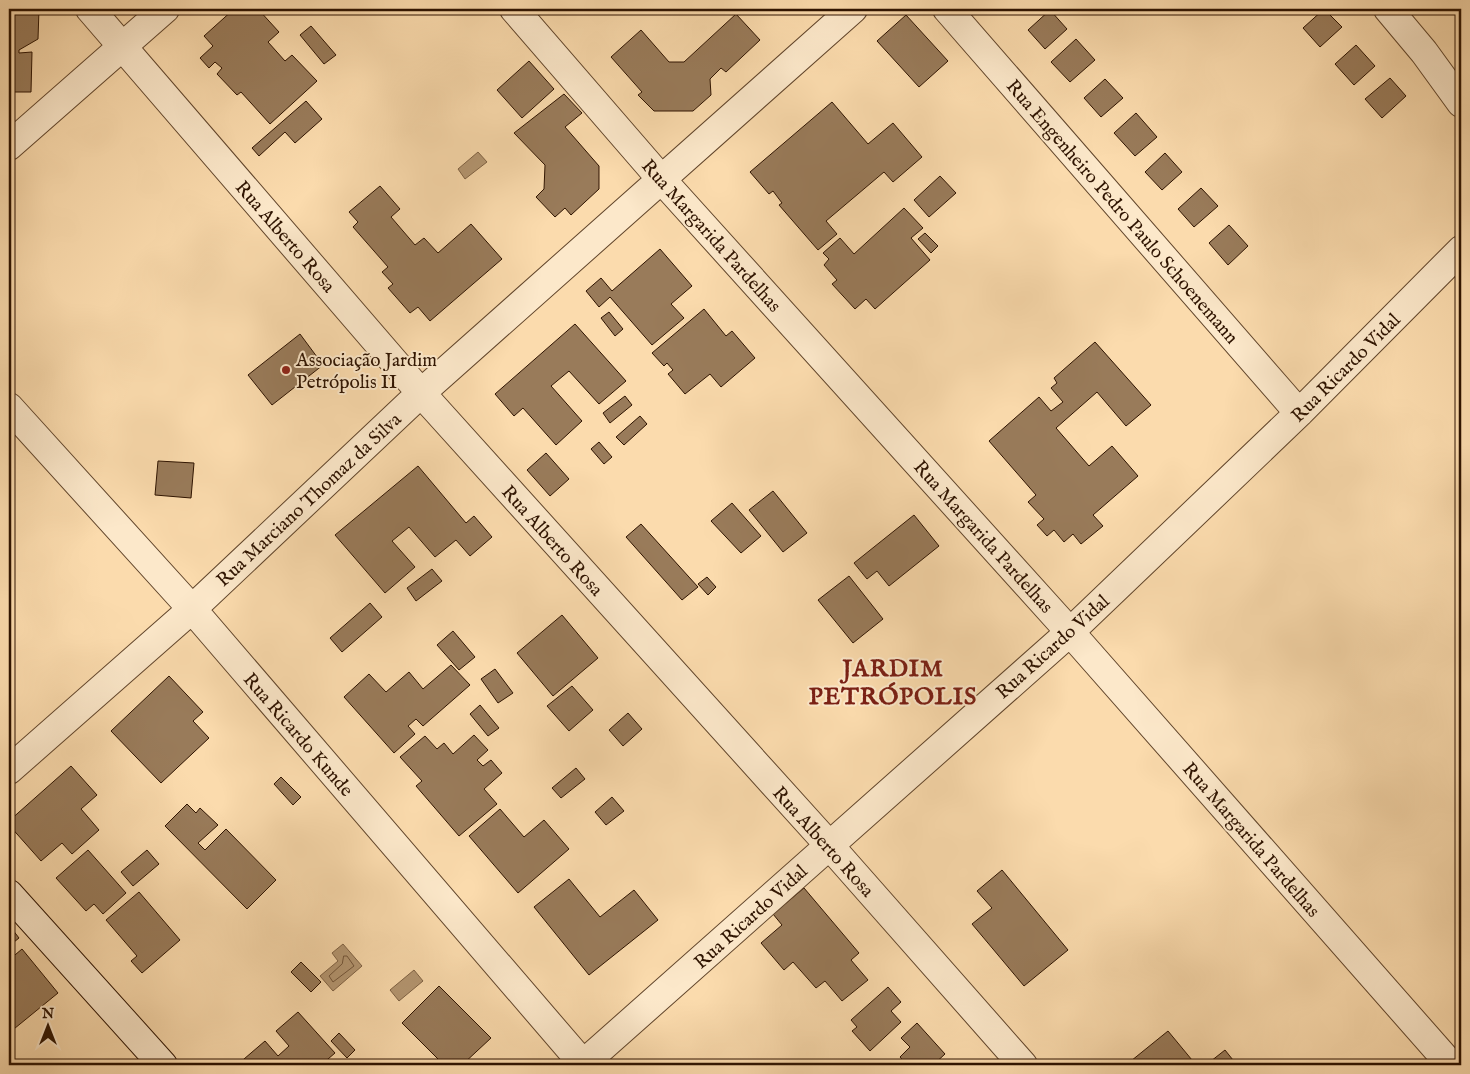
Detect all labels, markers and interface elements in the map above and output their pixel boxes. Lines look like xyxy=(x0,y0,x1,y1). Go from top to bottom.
street label: Rua Engenheiro Pedro Paulo Schoenemann xyxy=(1000,75,1243,349)
street label: Rua Margarida Pardelhas xyxy=(635,155,786,318)
street label: Rua Alberto Rosa xyxy=(229,176,340,299)
street label: Rua Ricardo Vidal xyxy=(1287,308,1407,428)
place label: Associação Jardim Petrópolis II xyxy=(295,349,437,395)
marker: Associação Jardim Petrópolis II xyxy=(280,364,292,376)
street label: Rua Marciano Thomaz da Silva xyxy=(212,408,408,593)
street label: Rua Margarida Pardelhas xyxy=(907,456,1058,619)
street label: Rua Alberto Rosa xyxy=(495,481,608,602)
street label: Rua Ricardo Vidal xyxy=(992,590,1116,705)
district label: JARDIM PETRÓPOLIS xyxy=(809,654,977,713)
street label: Rua Ricardo Kunde xyxy=(237,668,358,802)
street label: Rua Margarida Pardelhas xyxy=(1177,758,1324,923)
street label: Rua Alberto Rosa xyxy=(766,782,879,903)
street label: Rua Ricardo Vidal xyxy=(690,860,814,975)
north arrow xyxy=(22,1002,72,1052)
text: N xyxy=(41,1005,54,1023)

